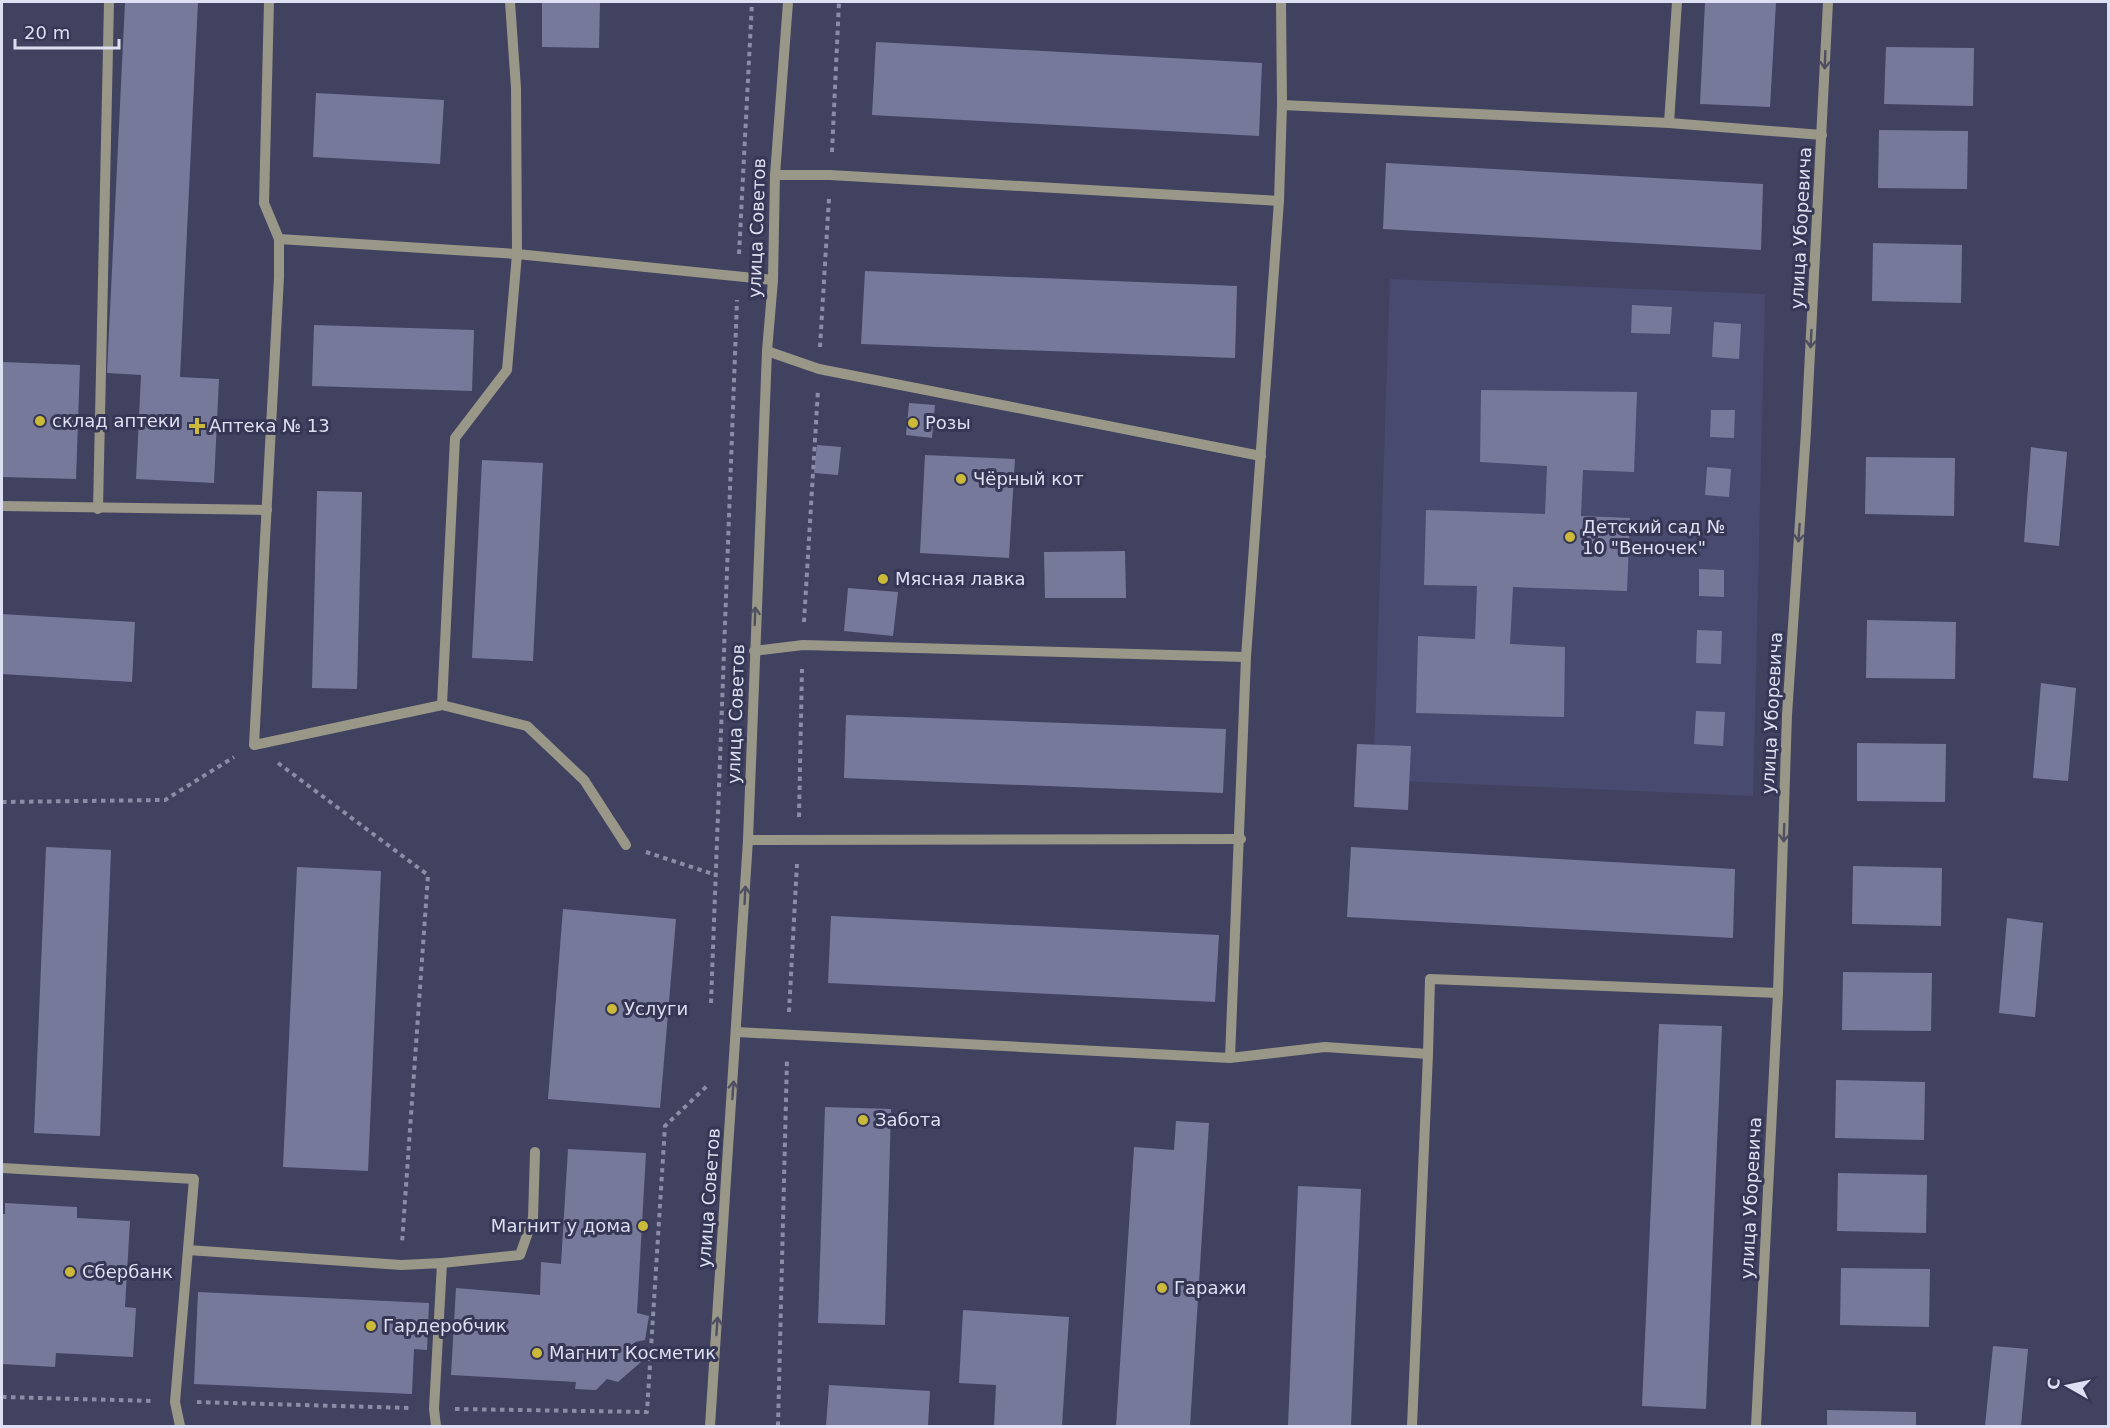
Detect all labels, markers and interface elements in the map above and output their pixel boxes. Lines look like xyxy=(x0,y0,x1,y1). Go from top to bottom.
scale bar xyxy=(15,12,118,50)
text: 20 m xyxy=(24,22,70,43)
one-way arrow xyxy=(1820,49,1831,69)
street label: улица Уборевича xyxy=(1786,146,1815,310)
street label: улица Советов xyxy=(744,158,769,298)
one-way arrow xyxy=(1805,328,1816,348)
place label: склад аптеки xyxy=(52,410,180,431)
place label: Розы xyxy=(925,412,971,433)
marker: склад аптеки xyxy=(33,414,47,428)
place label: Аптека № 13 xyxy=(209,415,330,436)
marker: Розы xyxy=(906,416,920,430)
marker: Аптека № 13 xyxy=(190,419,204,433)
place label: Чёрный кот xyxy=(973,468,1084,489)
marker: Чёрный кот xyxy=(954,472,968,486)
place label: Детский сад № 10 "Веночек" xyxy=(1582,516,1725,558)
one-way arrow xyxy=(1793,523,1804,543)
marker: Детский сад № 10 "Веночек" xyxy=(1563,530,1577,544)
place label: Мясная лавка xyxy=(895,568,1026,589)
marker: Мясная лавка xyxy=(876,572,890,586)
one-way arrow xyxy=(750,607,761,627)
street label: улица Уборевича xyxy=(1757,631,1786,795)
street label: улица Советов xyxy=(723,644,748,784)
one-way arrow xyxy=(1778,822,1789,842)
one-way arrow xyxy=(740,886,751,906)
place label: Услуги xyxy=(624,998,688,1019)
marker: Услуги xyxy=(605,1002,619,1016)
one-way arrow xyxy=(728,1080,739,1100)
place label: Забота xyxy=(875,1109,941,1130)
marker: Забота xyxy=(856,1113,870,1127)
street label: улица Уборевича xyxy=(1736,1116,1765,1280)
street label: улица Советов xyxy=(693,1127,724,1269)
place label: Магнит у дома xyxy=(491,1215,631,1236)
marker: Магнит у дома xyxy=(636,1219,650,1233)
place label: Сбербанк xyxy=(82,1261,173,1282)
marker: Сбербанк xyxy=(63,1265,77,1279)
place label: Гаражи xyxy=(1174,1277,1246,1298)
marker: Гаражи xyxy=(1155,1281,1169,1295)
place label: Гардеробчик xyxy=(383,1315,507,1336)
one-way arrow xyxy=(712,1317,723,1337)
marker: Гардеробчик xyxy=(364,1319,378,1333)
place label: Магнит Косметик xyxy=(549,1342,716,1363)
marker: Магнит Косметик xyxy=(530,1346,544,1360)
north arrow xyxy=(2038,1356,2098,1416)
text: С xyxy=(2043,1376,2064,1391)

